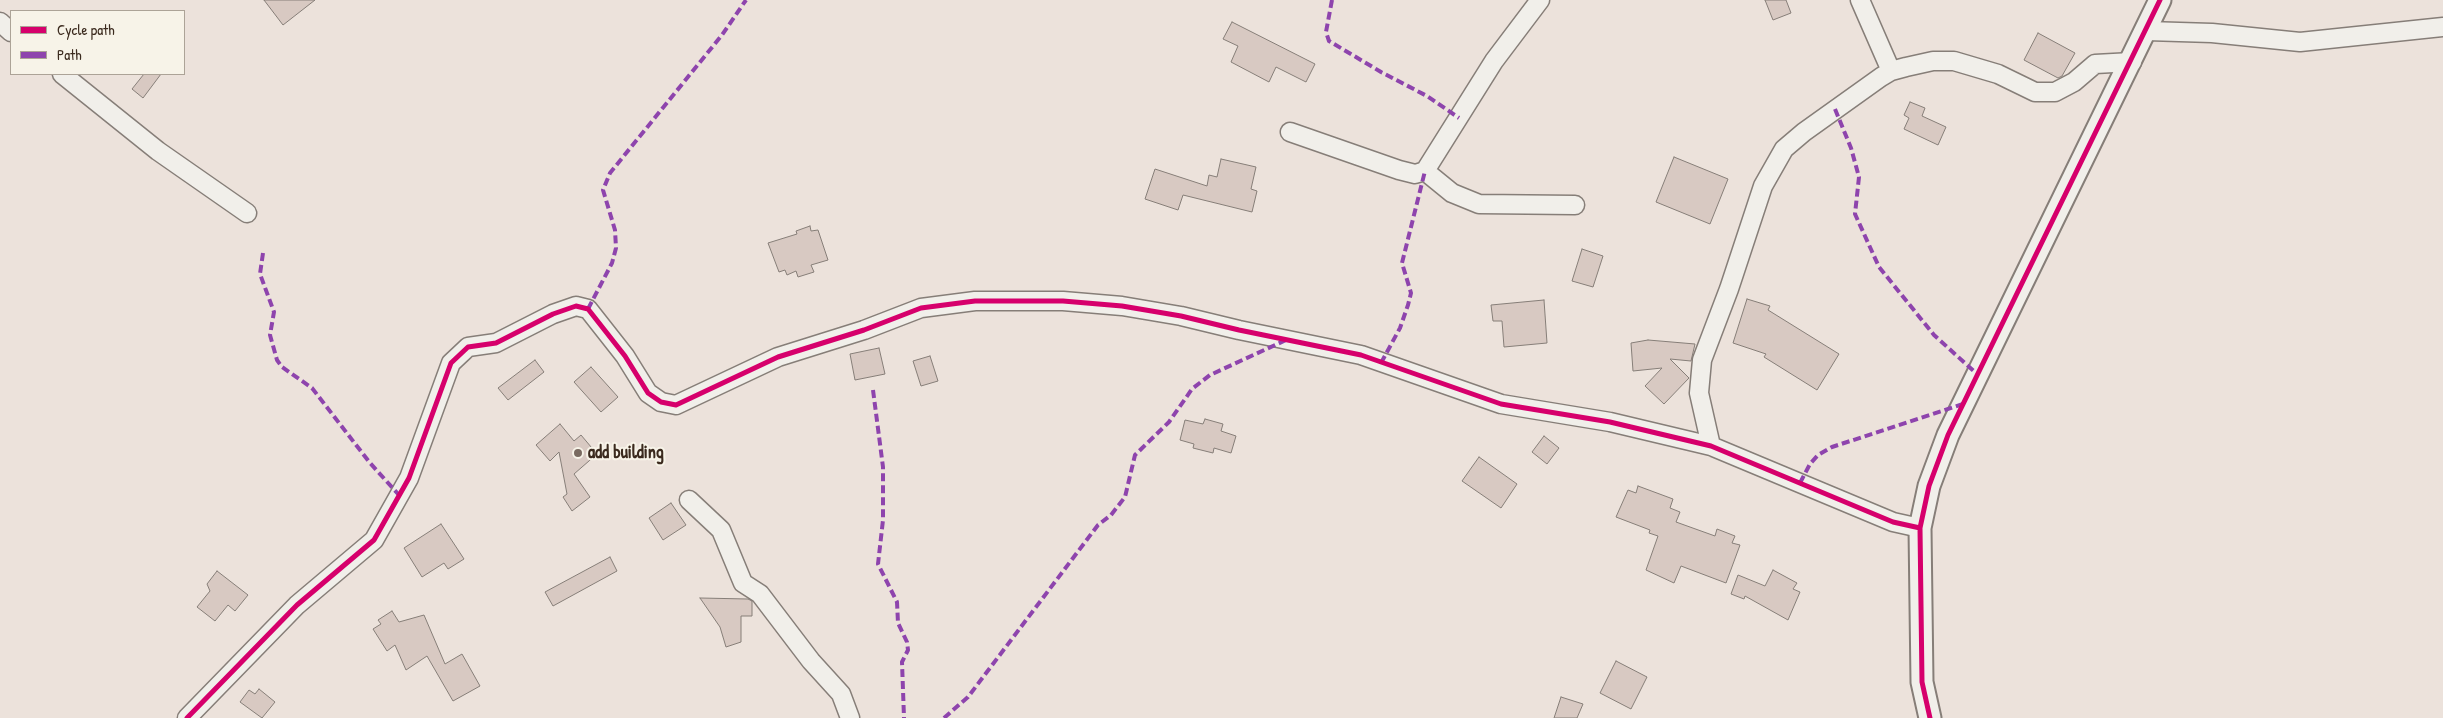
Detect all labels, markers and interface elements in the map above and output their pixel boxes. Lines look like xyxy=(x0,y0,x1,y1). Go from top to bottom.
legend xyxy=(10,10,185,75)
text: Cycle path xyxy=(57,19,115,40)
text: Path xyxy=(57,44,82,65)
place label: add building xyxy=(588,442,664,464)
marker: add building xyxy=(572,447,584,459)

